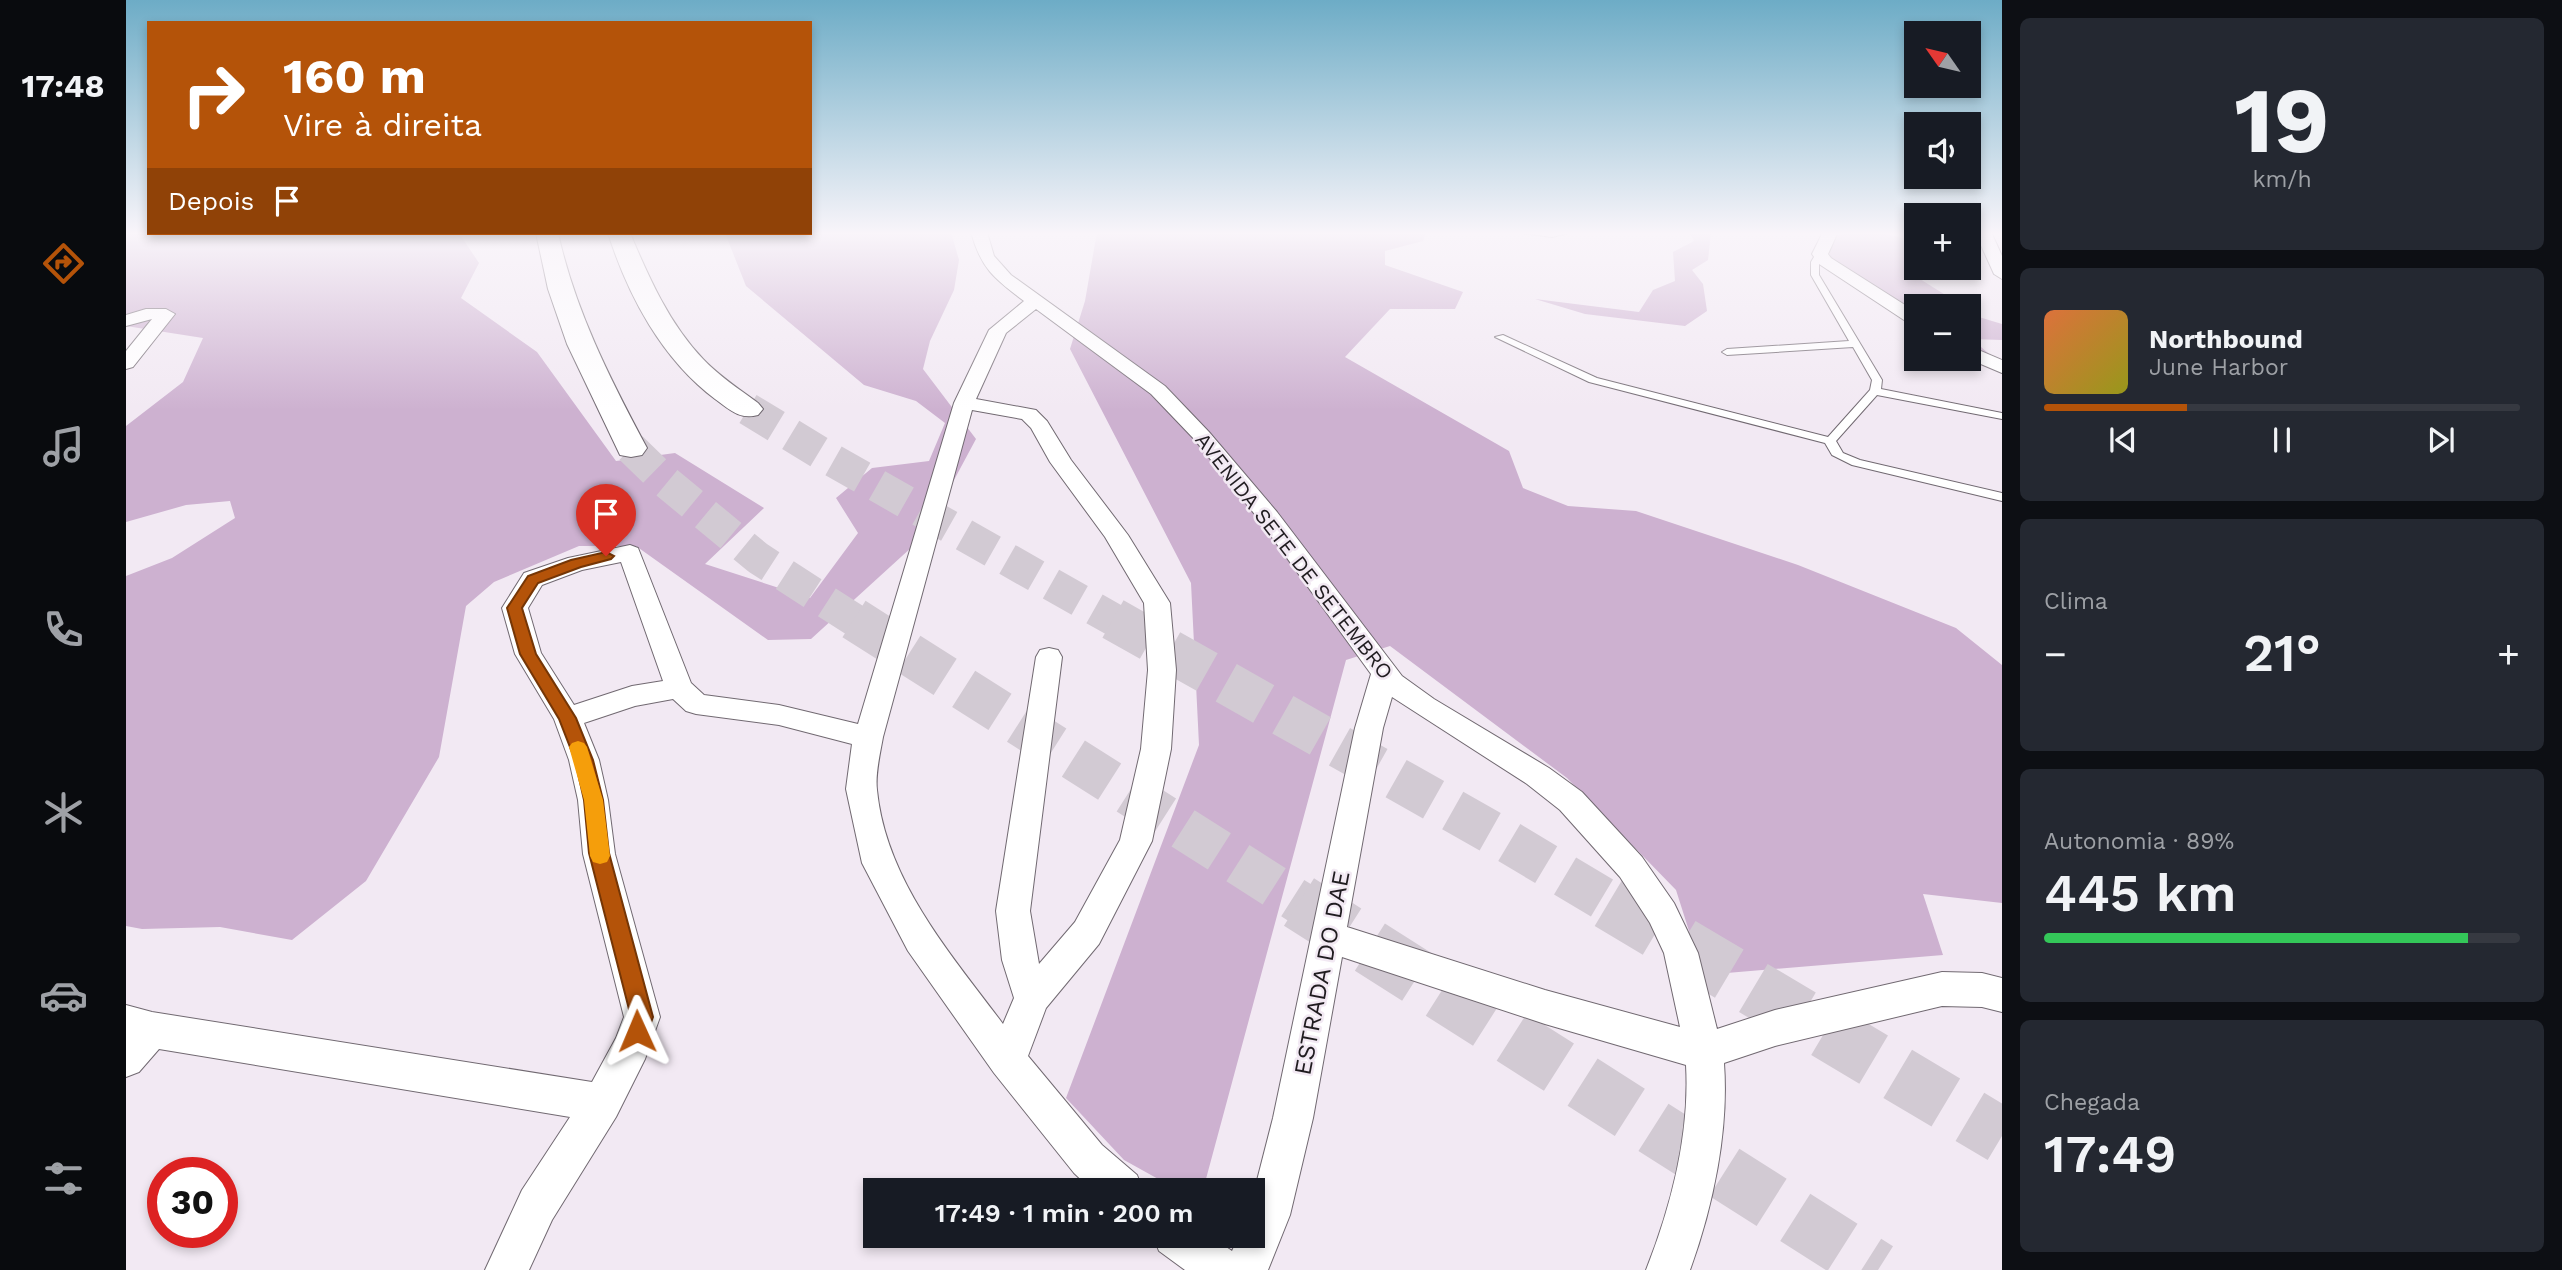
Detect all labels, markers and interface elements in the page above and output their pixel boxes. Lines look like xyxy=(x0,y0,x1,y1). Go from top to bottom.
north arrow xyxy=(1904,21,1981,98)
map controls xyxy=(1904,21,1981,371)
text: 160 m xyxy=(283,47,426,105)
icon: right xyxy=(168,49,259,140)
text: 17:48 xyxy=(21,67,105,105)
text: 19 xyxy=(2234,67,2330,174)
text: Vire à direita xyxy=(283,106,482,144)
button: sound xyxy=(1904,112,1981,189)
text: km/h xyxy=(2252,166,2312,193)
icon: arrive xyxy=(268,182,306,220)
text: Depois xyxy=(168,186,254,216)
button: + xyxy=(1904,203,1981,280)
icon: directions xyxy=(39,239,88,288)
button: − xyxy=(1904,294,1981,371)
text: Northbound xyxy=(2149,324,2303,354)
text: June Harbor xyxy=(2149,354,2288,381)
icon: previous xyxy=(2104,421,2142,459)
icon: pause xyxy=(2263,421,2301,459)
icon: next xyxy=(2422,421,2460,459)
icon: music xyxy=(39,422,88,471)
street label: AVENIDA SETE DE SETEMBRO xyxy=(1190,427,1398,684)
pin xyxy=(576,484,636,556)
icon: arrive xyxy=(587,495,625,533)
text: Clima xyxy=(2044,588,2108,615)
icon: phone xyxy=(39,605,88,654)
text: 21° xyxy=(2243,623,2321,684)
text: − xyxy=(2044,632,2067,676)
text: + xyxy=(2497,632,2520,676)
icon: climate xyxy=(39,788,88,837)
text: Autonomia · 89% xyxy=(2044,828,2234,855)
text: 445 km xyxy=(2044,863,2236,924)
street label: ESTRADA DO DAE xyxy=(1288,868,1356,1078)
icon: car xyxy=(39,971,88,1020)
position arrow xyxy=(600,994,674,1068)
text: Chegada xyxy=(2044,1089,2140,1116)
text: 17:49 xyxy=(2044,1124,2176,1185)
icon: filters xyxy=(39,1154,88,1203)
speed limit sign: 30 xyxy=(147,1157,238,1248)
text: 17:49 · 1 min · 200 m xyxy=(935,1198,1193,1228)

